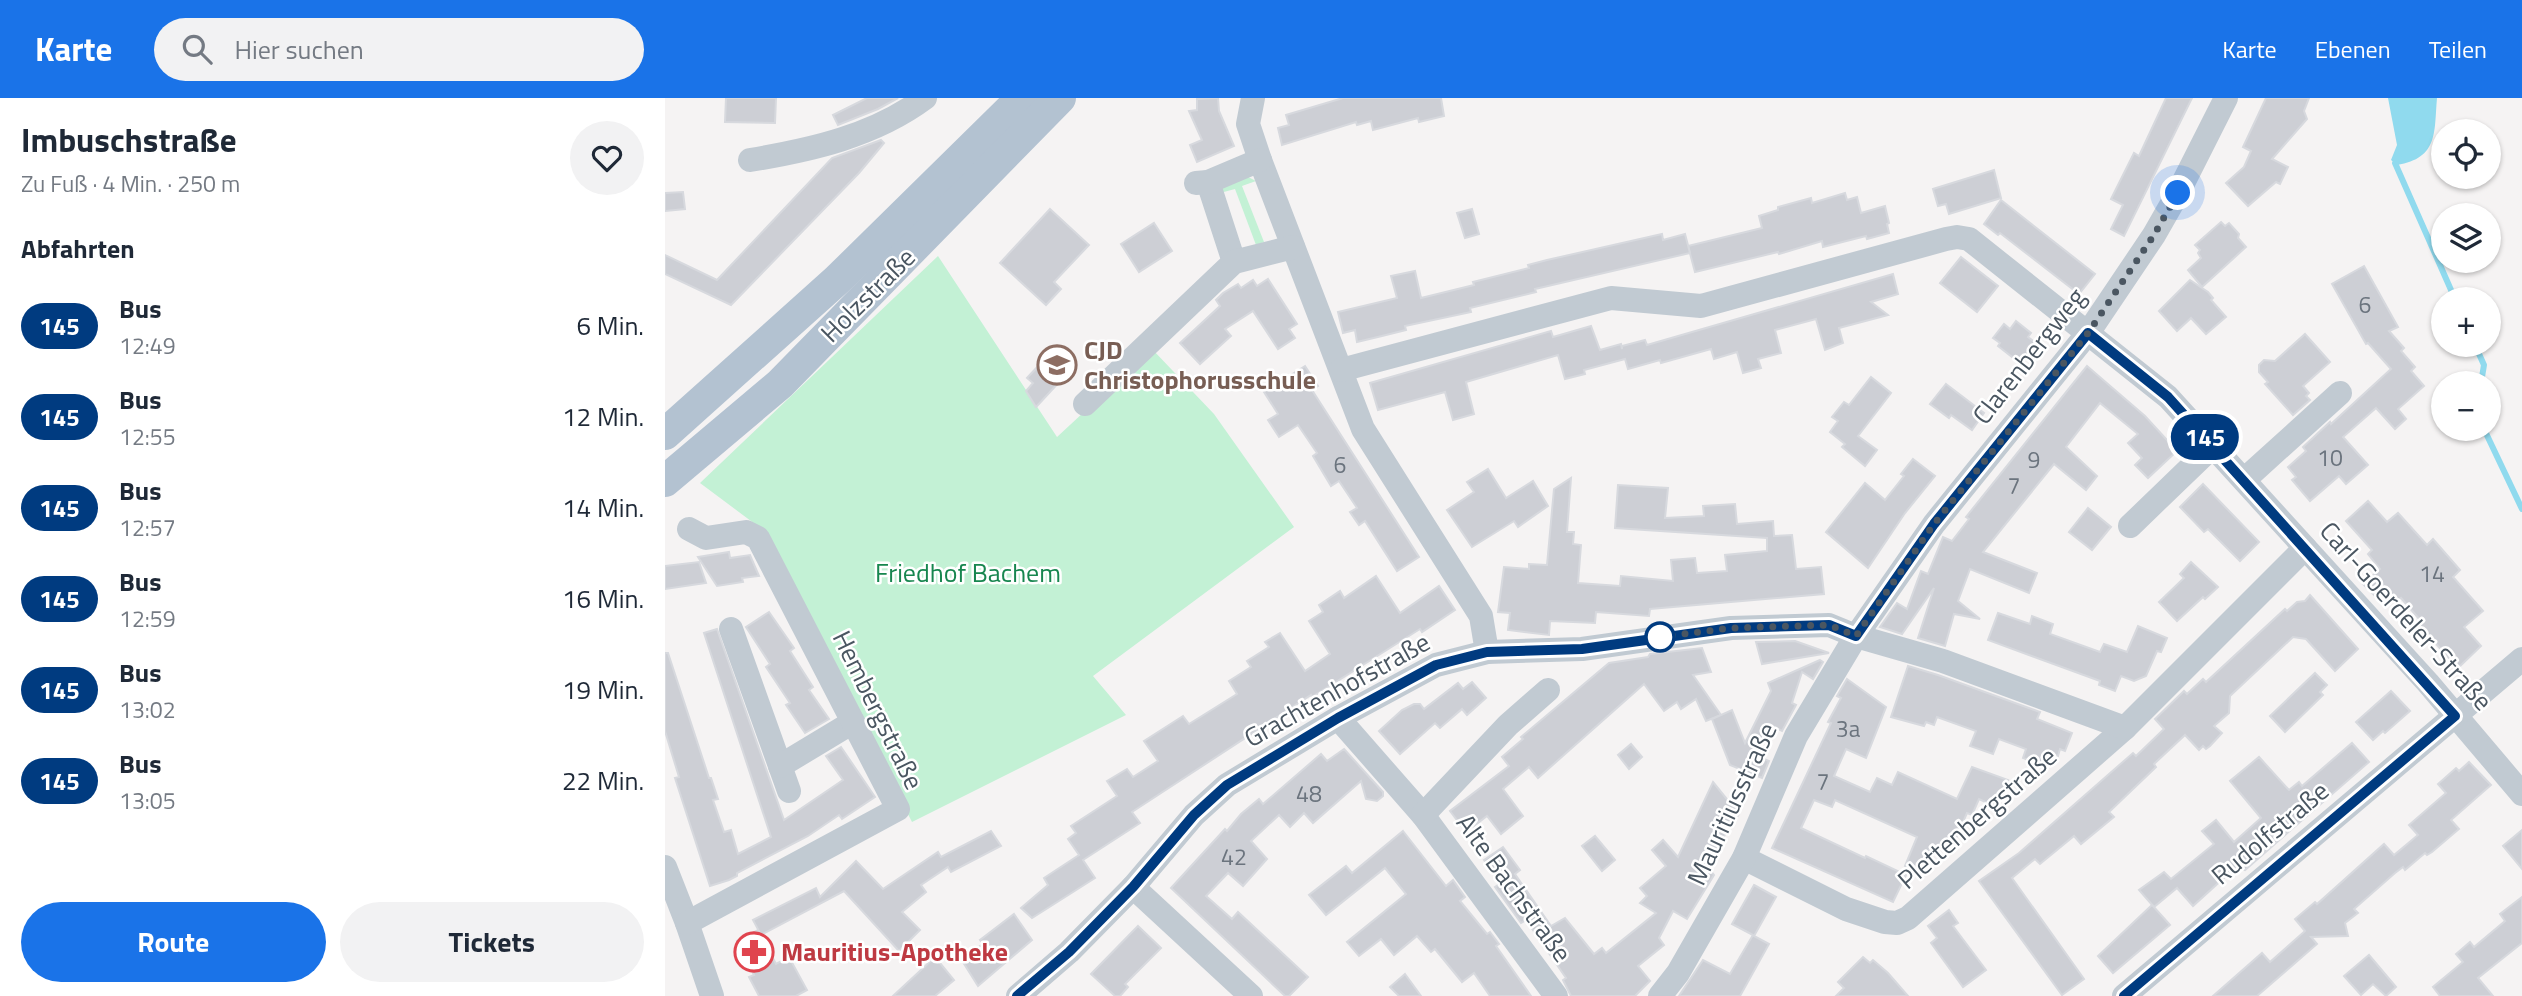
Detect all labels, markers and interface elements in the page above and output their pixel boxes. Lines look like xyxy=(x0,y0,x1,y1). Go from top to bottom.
search box xyxy=(154,18,644,81)
text: Karte xyxy=(35,24,112,74)
icon: search xyxy=(178,30,216,68)
text: Hier suchen xyxy=(234,30,364,69)
text: Karte xyxy=(2222,31,2277,67)
text: Ebenen xyxy=(2315,31,2391,67)
text: Teilen xyxy=(2429,31,2487,67)
text: Imbuschstraße xyxy=(21,115,237,165)
map controls xyxy=(2431,119,2501,441)
button: locate xyxy=(2431,119,2501,189)
button: heart xyxy=(570,121,644,195)
text: Zu Fuß · 4 Min. · 250 m xyxy=(21,166,240,201)
your location xyxy=(2160,175,2195,210)
button: layers xyxy=(2431,203,2501,273)
text: Abfahrten xyxy=(21,229,135,268)
street label: Holzstraße xyxy=(811,238,924,351)
street label: Clarenbergweg xyxy=(1963,279,2095,432)
house number: 6 xyxy=(2359,287,2371,322)
button: + xyxy=(2431,287,2501,357)
text: Bus xyxy=(119,289,161,328)
text: 6 Min. xyxy=(577,306,644,345)
text: 145 xyxy=(39,308,80,344)
text: 12:49 xyxy=(119,328,176,363)
place label: CJD Christophorusschule xyxy=(1084,330,1316,399)
school or university icon: CJD Christophorusschule xyxy=(1036,344,1078,386)
button: − xyxy=(2431,371,2501,441)
text: Bus xyxy=(119,380,161,419)
text: 12 Min. xyxy=(562,397,644,436)
text: 145 xyxy=(39,399,80,435)
line badge: 145 xyxy=(2165,414,2245,460)
text: 12:55 xyxy=(119,419,176,454)
text: 145 xyxy=(2185,419,2225,455)
house number: 10 xyxy=(2317,440,2343,475)
house number: 9 xyxy=(2028,442,2040,477)
house number: 6 xyxy=(1334,447,1346,482)
house number: 7 xyxy=(2008,468,2020,503)
text: Bus xyxy=(119,471,161,510)
text: 14 Min. xyxy=(562,488,644,527)
text: 145 xyxy=(39,490,80,526)
text: 12:57 xyxy=(119,510,176,545)
street label: Carl-Goerdeler-Straße xyxy=(2311,512,2502,719)
park label: Friedhof Bachem xyxy=(875,553,1061,592)
house number: 14 xyxy=(2419,556,2445,591)
text: Bus xyxy=(119,562,161,601)
text: 16 Min. xyxy=(562,579,644,618)
text: 145 xyxy=(39,581,80,617)
text: 12:59 xyxy=(119,601,176,636)
street label: Grachtenhofstraße xyxy=(1237,622,1437,757)
unlabelled marker xyxy=(1645,622,1675,652)
street label: Hembergstraße xyxy=(823,624,934,796)
text: Bus xyxy=(119,653,161,692)
text: 19 Min. xyxy=(562,670,644,709)
text: 145 xyxy=(39,672,80,708)
text: 13:02 xyxy=(119,692,176,727)
house number: 3a xyxy=(1836,711,1861,746)
street label: Mauritiusstraße xyxy=(1677,716,1786,892)
street label: Plettenbergstraße xyxy=(1888,737,2065,898)
text: Bus xyxy=(119,744,161,783)
text: 22 Min. xyxy=(562,761,644,800)
text: 145 xyxy=(39,763,80,799)
house number: 7 xyxy=(1817,764,1829,799)
street label: Rudolfstraße xyxy=(2202,772,2337,894)
house number: 48 xyxy=(1296,776,1322,811)
text: 13:05 xyxy=(119,783,176,818)
street label: Alte Bachstraße xyxy=(1447,805,1582,970)
house number: 42 xyxy=(1221,839,1247,874)
button: Route xyxy=(21,902,326,982)
button: Tickets xyxy=(340,902,644,982)
pharmacy icon: Mauritius-Apotheke xyxy=(733,931,775,973)
place label: Mauritius-Apotheke xyxy=(781,932,1008,971)

